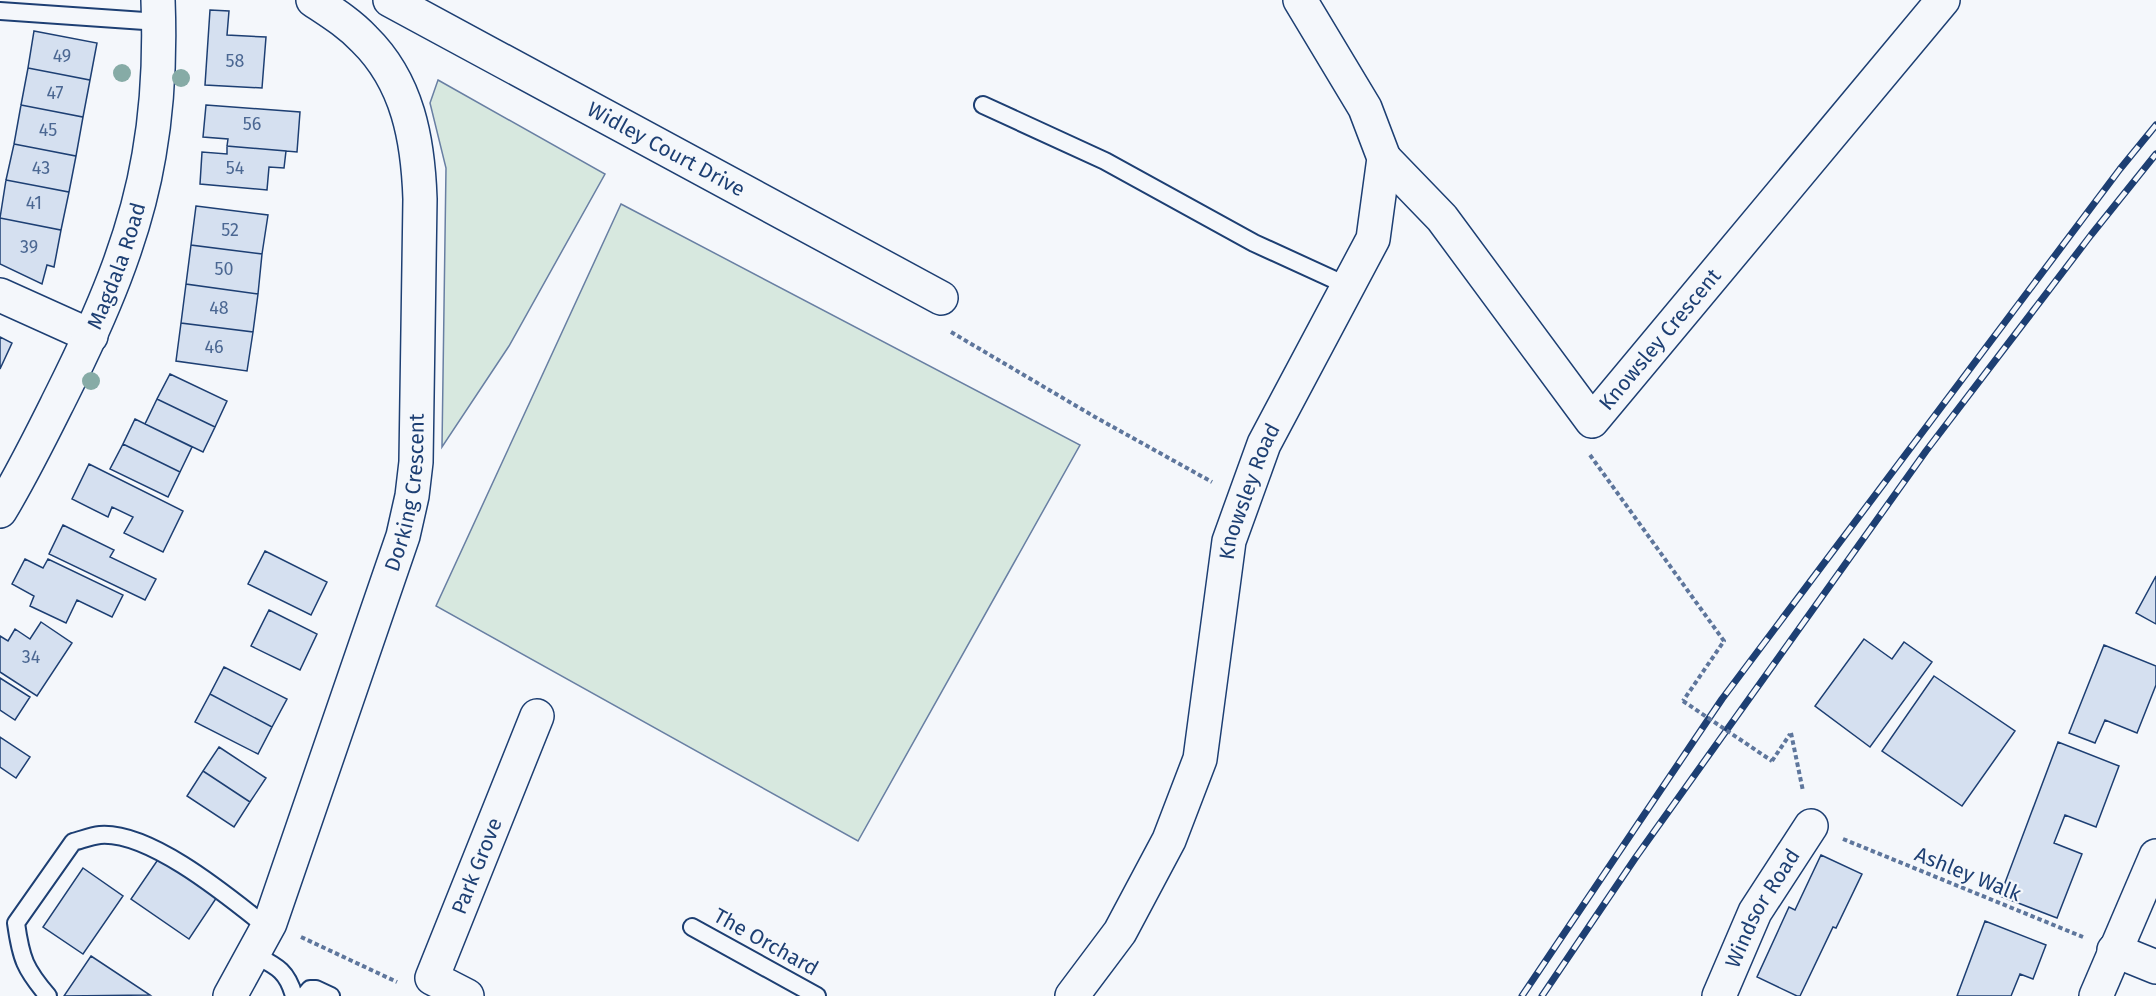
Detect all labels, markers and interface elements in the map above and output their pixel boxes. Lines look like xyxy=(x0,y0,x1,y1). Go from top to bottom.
house number: 49 xyxy=(53,45,71,67)
house number: 58 xyxy=(226,50,245,72)
house number: 47 xyxy=(46,82,64,104)
street label: Widley Court Drive xyxy=(583,96,750,203)
house number: 56 xyxy=(243,113,261,135)
house number: 45 xyxy=(39,119,57,141)
house number: 43 xyxy=(32,157,50,179)
house number: 54 xyxy=(226,157,245,179)
house number: 41 xyxy=(26,192,42,214)
street label: Magdala Road xyxy=(81,200,151,334)
house number: 52 xyxy=(221,219,239,241)
house number: 39 xyxy=(20,236,38,258)
house number: 50 xyxy=(214,258,234,280)
street label: Knowsley Crescent xyxy=(1594,263,1727,416)
house number: 48 xyxy=(209,297,229,319)
house number: 46 xyxy=(204,336,224,358)
street label: Dorking Crescent xyxy=(379,413,430,575)
street label: Knowsley Road xyxy=(1214,419,1286,561)
house number: 34 xyxy=(22,646,41,668)
street label: Park Grove xyxy=(446,814,508,918)
street label: Ashley Walk xyxy=(1911,841,2025,907)
street label: Windsor Road xyxy=(1720,844,1806,972)
street label: The Orchard xyxy=(709,903,823,981)

